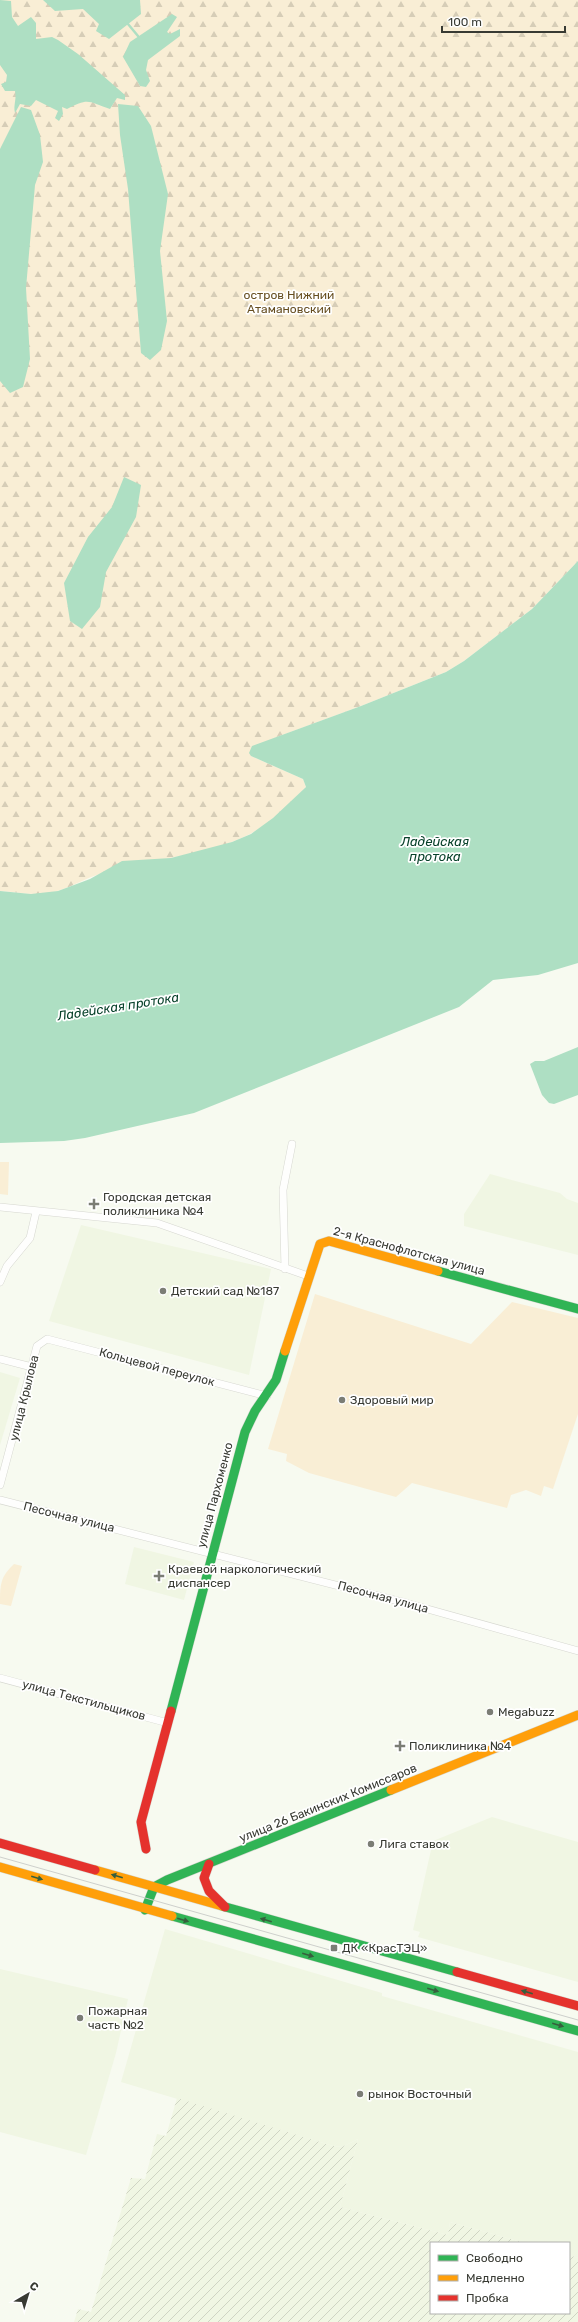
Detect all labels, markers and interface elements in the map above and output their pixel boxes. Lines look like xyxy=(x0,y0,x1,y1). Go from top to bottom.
scale bar xyxy=(442,8,565,34)
text: 100 m xyxy=(448,15,482,29)
park label: остров Нижний Атамановский xyxy=(244,288,334,316)
water label: Ладейская протока xyxy=(400,834,469,864)
water label: Ладейская протока xyxy=(55,989,180,1024)
place label: Городская детская поликлиника №4 xyxy=(103,1190,211,1218)
marker: Городская детская поликлиника №4 xyxy=(88,1198,100,1210)
street label: 2-я Краснофлотская улица xyxy=(332,1224,486,1278)
place label: Детский сад №187 xyxy=(171,1284,279,1298)
marker: Детский сад №187 xyxy=(158,1286,168,1296)
street label: Кольцевой переулок xyxy=(98,1345,217,1389)
street label: улица Крылова xyxy=(7,1354,41,1442)
place label: Здоровый мир xyxy=(350,1393,434,1407)
marker: Здоровый мир xyxy=(337,1395,347,1405)
street label: улица Пархоменко xyxy=(194,1441,236,1549)
street label: Песочная улица xyxy=(22,1499,116,1535)
place label: Краевой наркологический диспансер xyxy=(168,1562,321,1590)
marker: Краевой наркологический диспансер xyxy=(153,1570,165,1582)
street label: Песочная улица xyxy=(336,1578,430,1616)
street label: улица Текстильщиков xyxy=(21,1677,147,1723)
place label: Megabuzz xyxy=(498,1705,555,1719)
marker: Megabuzz xyxy=(485,1707,495,1717)
place label: Поликлиника №4 xyxy=(409,1739,512,1753)
marker: Поликлиника №4 xyxy=(394,1740,406,1752)
street label: улица 26 Бакинских Комиссаров xyxy=(237,1761,419,1845)
place label: Лига ставок xyxy=(379,1837,450,1851)
marker: Лига ставок xyxy=(366,1839,376,1849)
one-way arrow xyxy=(110,1873,122,1879)
one-way arrow xyxy=(32,1875,44,1881)
one-way arrow xyxy=(260,1916,273,1922)
one-way arrow xyxy=(177,1917,189,1923)
place label: ДК «КрасТЭЦ» xyxy=(342,1941,427,1955)
marker: ДК «КрасТЭЦ» xyxy=(329,1943,339,1953)
one-way arrow xyxy=(302,1952,314,1958)
one-way arrow xyxy=(428,1987,440,1993)
one-way arrow xyxy=(521,1989,533,1995)
place label: Пожарная часть №2 xyxy=(88,2004,147,2032)
marker: Пожарная часть №2 xyxy=(75,2013,85,2023)
one-way arrow xyxy=(553,2022,565,2028)
place label: рынок Восточный xyxy=(368,2087,472,2101)
marker: рынок Восточный xyxy=(355,2089,365,2099)
legend xyxy=(430,2242,570,2314)
text: Свободно xyxy=(466,2251,523,2265)
text: Медленно xyxy=(466,2271,525,2285)
north arrow xyxy=(8,2274,48,2314)
text: С xyxy=(27,2279,41,2294)
text: Пробка xyxy=(466,2291,509,2305)

